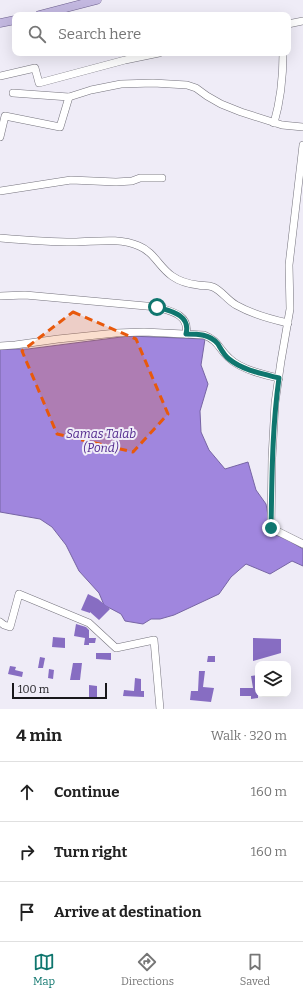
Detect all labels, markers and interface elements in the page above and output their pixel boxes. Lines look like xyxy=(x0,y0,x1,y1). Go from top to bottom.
search box xyxy=(12,12,291,56)
icon: search xyxy=(26,23,48,45)
text: Search here xyxy=(58,25,141,43)
route start xyxy=(148,298,166,316)
water label: Samas Talab (Pond) xyxy=(66,427,136,455)
route end xyxy=(262,519,280,537)
map controls xyxy=(255,661,291,697)
button: layers xyxy=(255,661,291,697)
scale bar xyxy=(12,681,107,700)
text: 100 m xyxy=(18,683,49,696)
text: 4 min xyxy=(16,725,62,746)
text: Walk · 320 m xyxy=(211,728,287,743)
icon: ahead xyxy=(16,781,38,803)
text: Continue xyxy=(54,783,120,801)
text: 160 m xyxy=(251,784,287,799)
icon: right xyxy=(16,841,38,863)
text: Turn right xyxy=(54,843,127,861)
text: 160 m xyxy=(251,844,287,859)
icon: arrive xyxy=(16,901,38,923)
text: Arrive at destination xyxy=(54,903,201,921)
tab: Map xyxy=(33,951,55,988)
tab: Directions xyxy=(121,951,174,988)
tab: Saved xyxy=(240,951,270,988)

